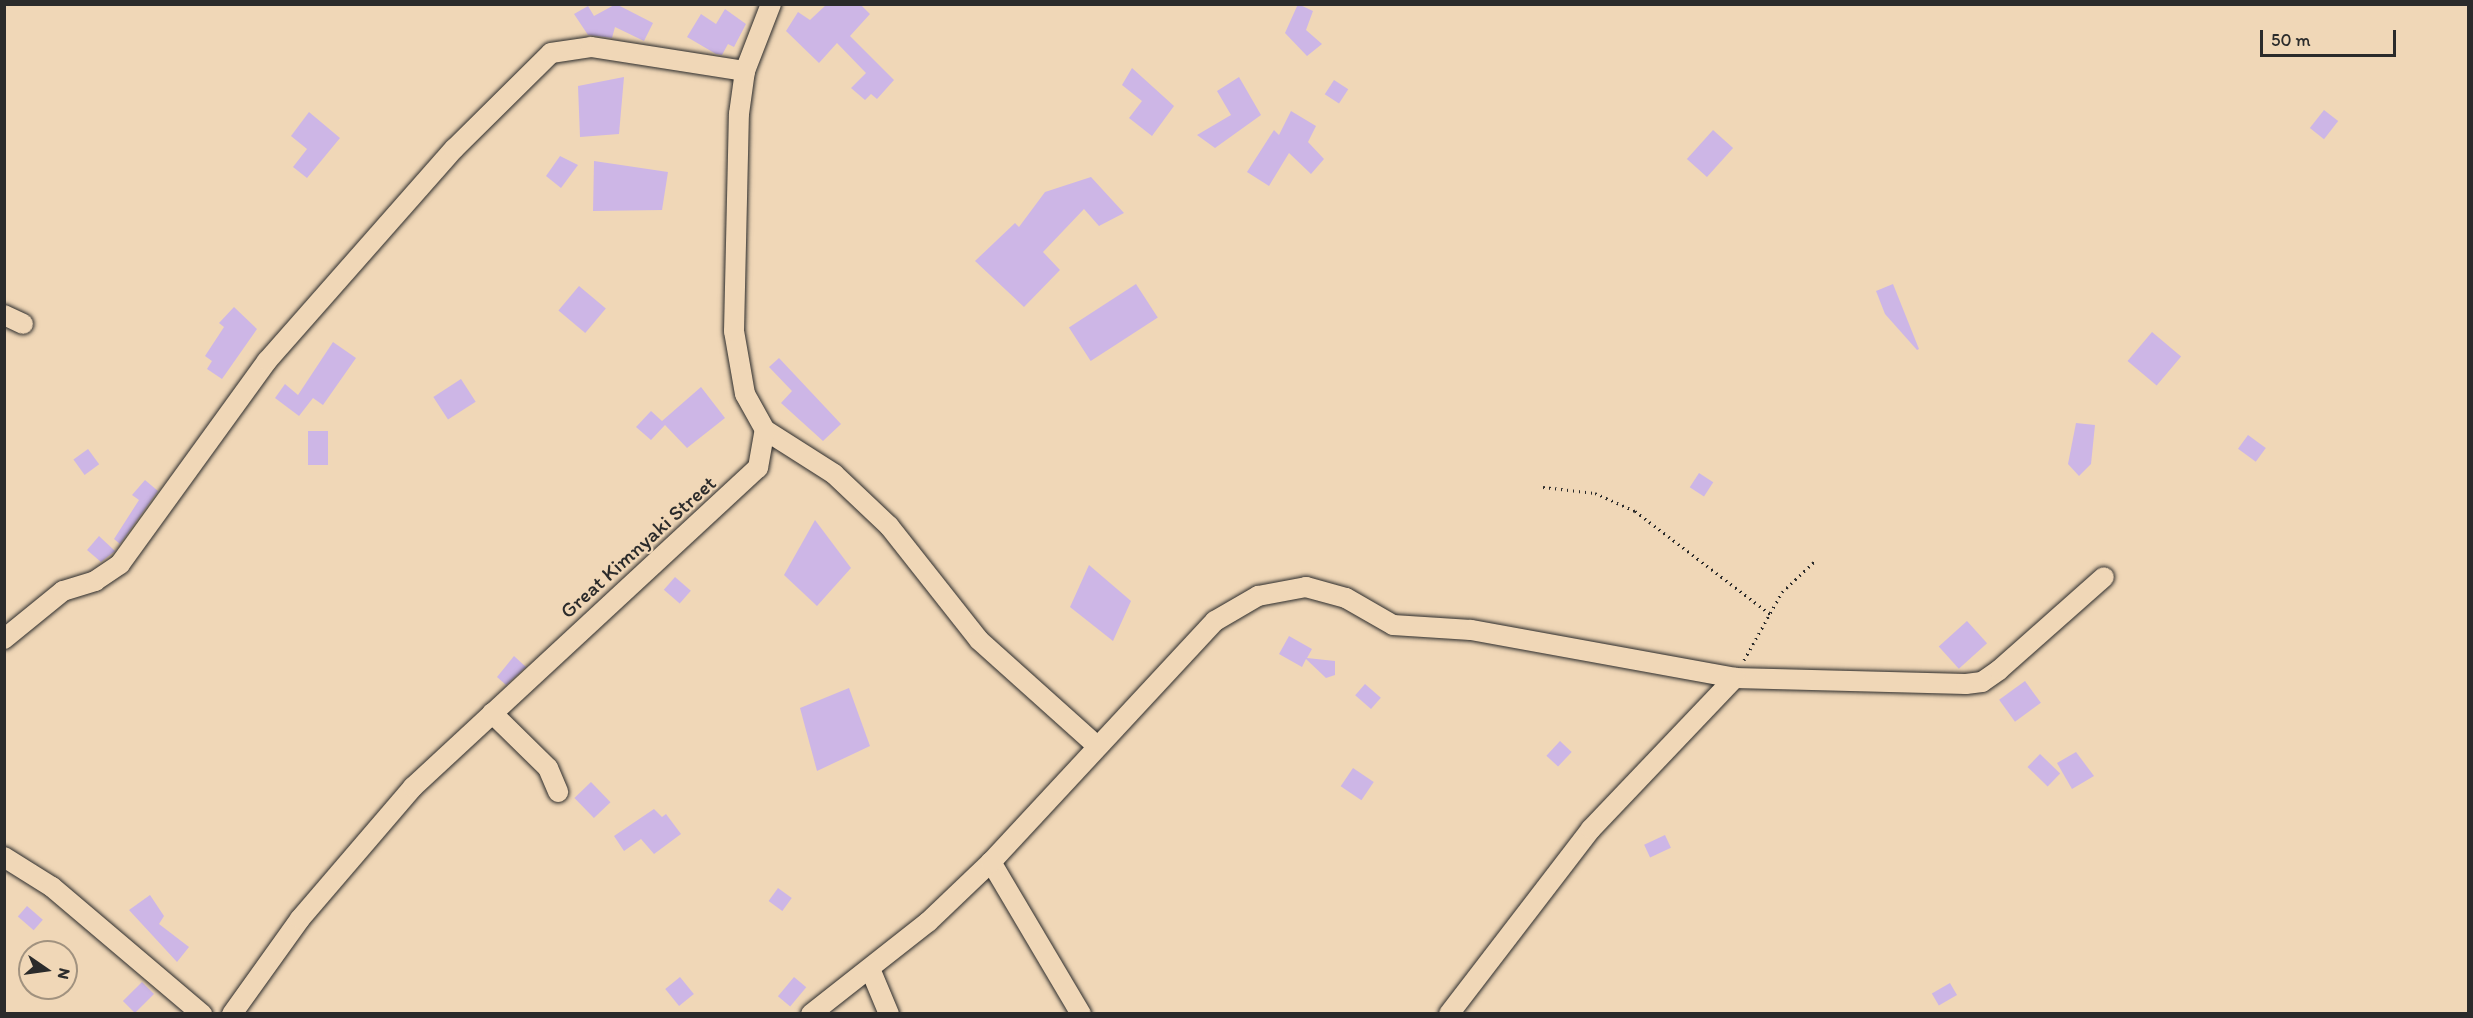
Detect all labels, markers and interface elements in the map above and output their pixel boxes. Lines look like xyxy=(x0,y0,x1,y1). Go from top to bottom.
scale bar xyxy=(2263,18,2400,56)
text: 50 m xyxy=(2271,29,2311,51)
street label: Great Kimnyaki Street xyxy=(555,471,721,623)
north arrow xyxy=(18,940,78,1000)
text: N xyxy=(54,966,75,981)

